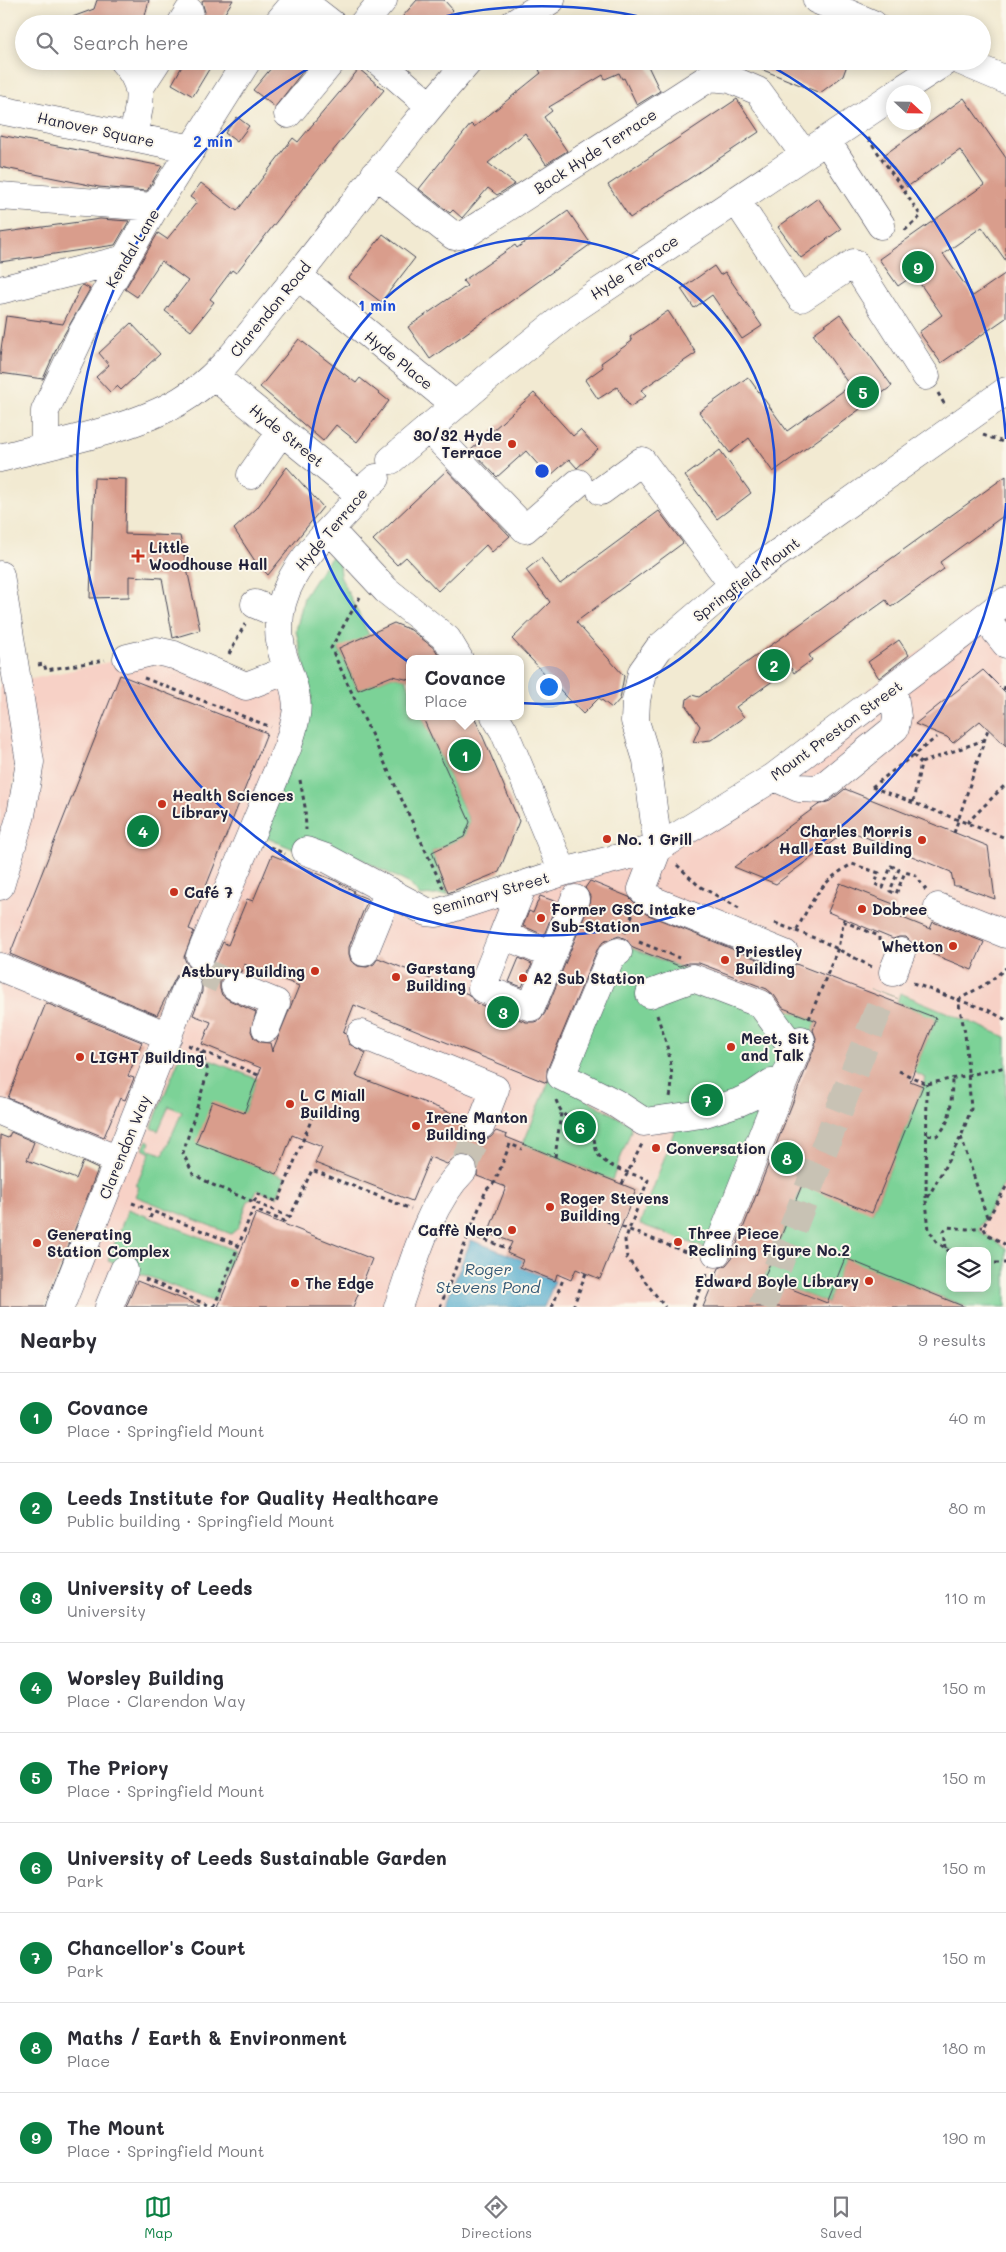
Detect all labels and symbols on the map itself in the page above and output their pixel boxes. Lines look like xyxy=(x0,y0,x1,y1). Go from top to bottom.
north arrow xyxy=(886,85,931,130)
street label: Back Hyde Terrace xyxy=(530,104,660,198)
street label: Hanover Square xyxy=(36,107,156,151)
text: 2 min xyxy=(193,131,233,151)
street label: Kendal Lane xyxy=(101,205,163,291)
street label: Hyde Terrace xyxy=(586,230,682,304)
pin: 9 xyxy=(902,248,934,286)
street label: Clarendon Road xyxy=(225,257,315,361)
text: 1 min xyxy=(358,295,396,315)
street label: Hyde Place xyxy=(361,326,437,394)
pin: 5 xyxy=(847,373,879,411)
street label: Hyde Street xyxy=(246,399,328,471)
place label: 30/32 Hyde Terrace xyxy=(413,425,502,462)
marker: 30/32 Hyde Terrace xyxy=(506,438,518,450)
centre of rings xyxy=(533,462,551,480)
street label: Hyde Terrace xyxy=(290,483,372,575)
street label: Springfield Mount xyxy=(689,532,803,626)
place label: Little Woodhouse Hall xyxy=(149,537,267,574)
marker: Little Woodhouse Hall xyxy=(131,549,145,563)
pin: 2 xyxy=(758,646,790,684)
your location xyxy=(536,674,562,700)
street label: Mount Preston Street xyxy=(766,675,906,785)
pin: 1 xyxy=(449,736,481,774)
place label: Health Sciences Library xyxy=(172,785,294,822)
marker: Health Sciences Library xyxy=(156,798,168,810)
pin: 4 xyxy=(127,812,159,850)
place label: Charles Morris Hall East Building xyxy=(779,821,912,858)
place label: No. 1 Grill xyxy=(617,829,692,849)
marker: No. 1 Grill xyxy=(601,833,613,845)
marker: Charles Morris Hall East Building xyxy=(916,834,928,846)
street label: Seminary Street xyxy=(431,867,551,919)
place label: Café 7 xyxy=(184,882,233,902)
marker: Café 7 xyxy=(168,886,180,898)
place label: Former GSC intake Sub-Station xyxy=(551,899,696,936)
place label: Dobree xyxy=(872,899,927,919)
marker: Dobree xyxy=(856,903,868,915)
marker: Former GSC intake Sub-Station xyxy=(535,912,547,924)
place label: Whetton xyxy=(882,936,943,956)
marker: Whetton xyxy=(947,940,959,952)
place label: Priestley Building xyxy=(735,941,802,978)
marker: Priestley Building xyxy=(719,954,731,966)
place label: Garstang Building xyxy=(406,958,476,995)
place label: Astbury Building xyxy=(181,961,305,981)
marker: Astbury Building xyxy=(309,965,321,977)
place label: A2 Sub Station xyxy=(533,968,645,988)
marker: Garstang Building xyxy=(390,971,402,983)
marker: A2 Sub Station xyxy=(517,972,529,984)
pin: 3 xyxy=(487,993,519,1031)
place label: Meet, Sit and Talk xyxy=(741,1028,809,1065)
marker: Meet, Sit and Talk xyxy=(725,1041,737,1053)
place label: LIGHT Building xyxy=(90,1047,204,1067)
marker: LIGHT Building xyxy=(74,1051,86,1063)
pin: 7 xyxy=(691,1081,723,1119)
place label: L C Miall Building xyxy=(300,1085,365,1122)
street label: Clarendon Way xyxy=(94,1092,154,1202)
marker: L C Miall Building xyxy=(284,1098,296,1110)
place label: Irene Manton Building xyxy=(426,1107,528,1144)
pin: 6 xyxy=(564,1108,596,1146)
marker: Irene Manton Building xyxy=(410,1120,422,1132)
place label: Conversation xyxy=(666,1138,766,1158)
pin: 8 xyxy=(771,1139,803,1177)
marker: Conversation xyxy=(650,1142,662,1154)
place label: Roger Stevens Building xyxy=(560,1188,669,1225)
marker: Roger Stevens Building xyxy=(544,1201,556,1213)
place label: Caffè Nero xyxy=(418,1220,502,1240)
place label: Three Piece Reclining Figure No.2 xyxy=(688,1223,850,1260)
place label: Generating Station Complex xyxy=(47,1224,170,1261)
marker: Caffè Nero xyxy=(506,1224,518,1236)
marker: Three Piece Reclining Figure No.2 xyxy=(672,1236,684,1248)
marker: Generating Station Complex xyxy=(31,1237,43,1249)
water label: Roger Stevens Pond xyxy=(436,1258,541,1297)
place label: Edward Boyle Library xyxy=(694,1271,859,1291)
place label: The Edge xyxy=(305,1273,374,1293)
marker: Edward Boyle Library xyxy=(863,1275,875,1287)
marker: The Edge xyxy=(289,1277,301,1289)

